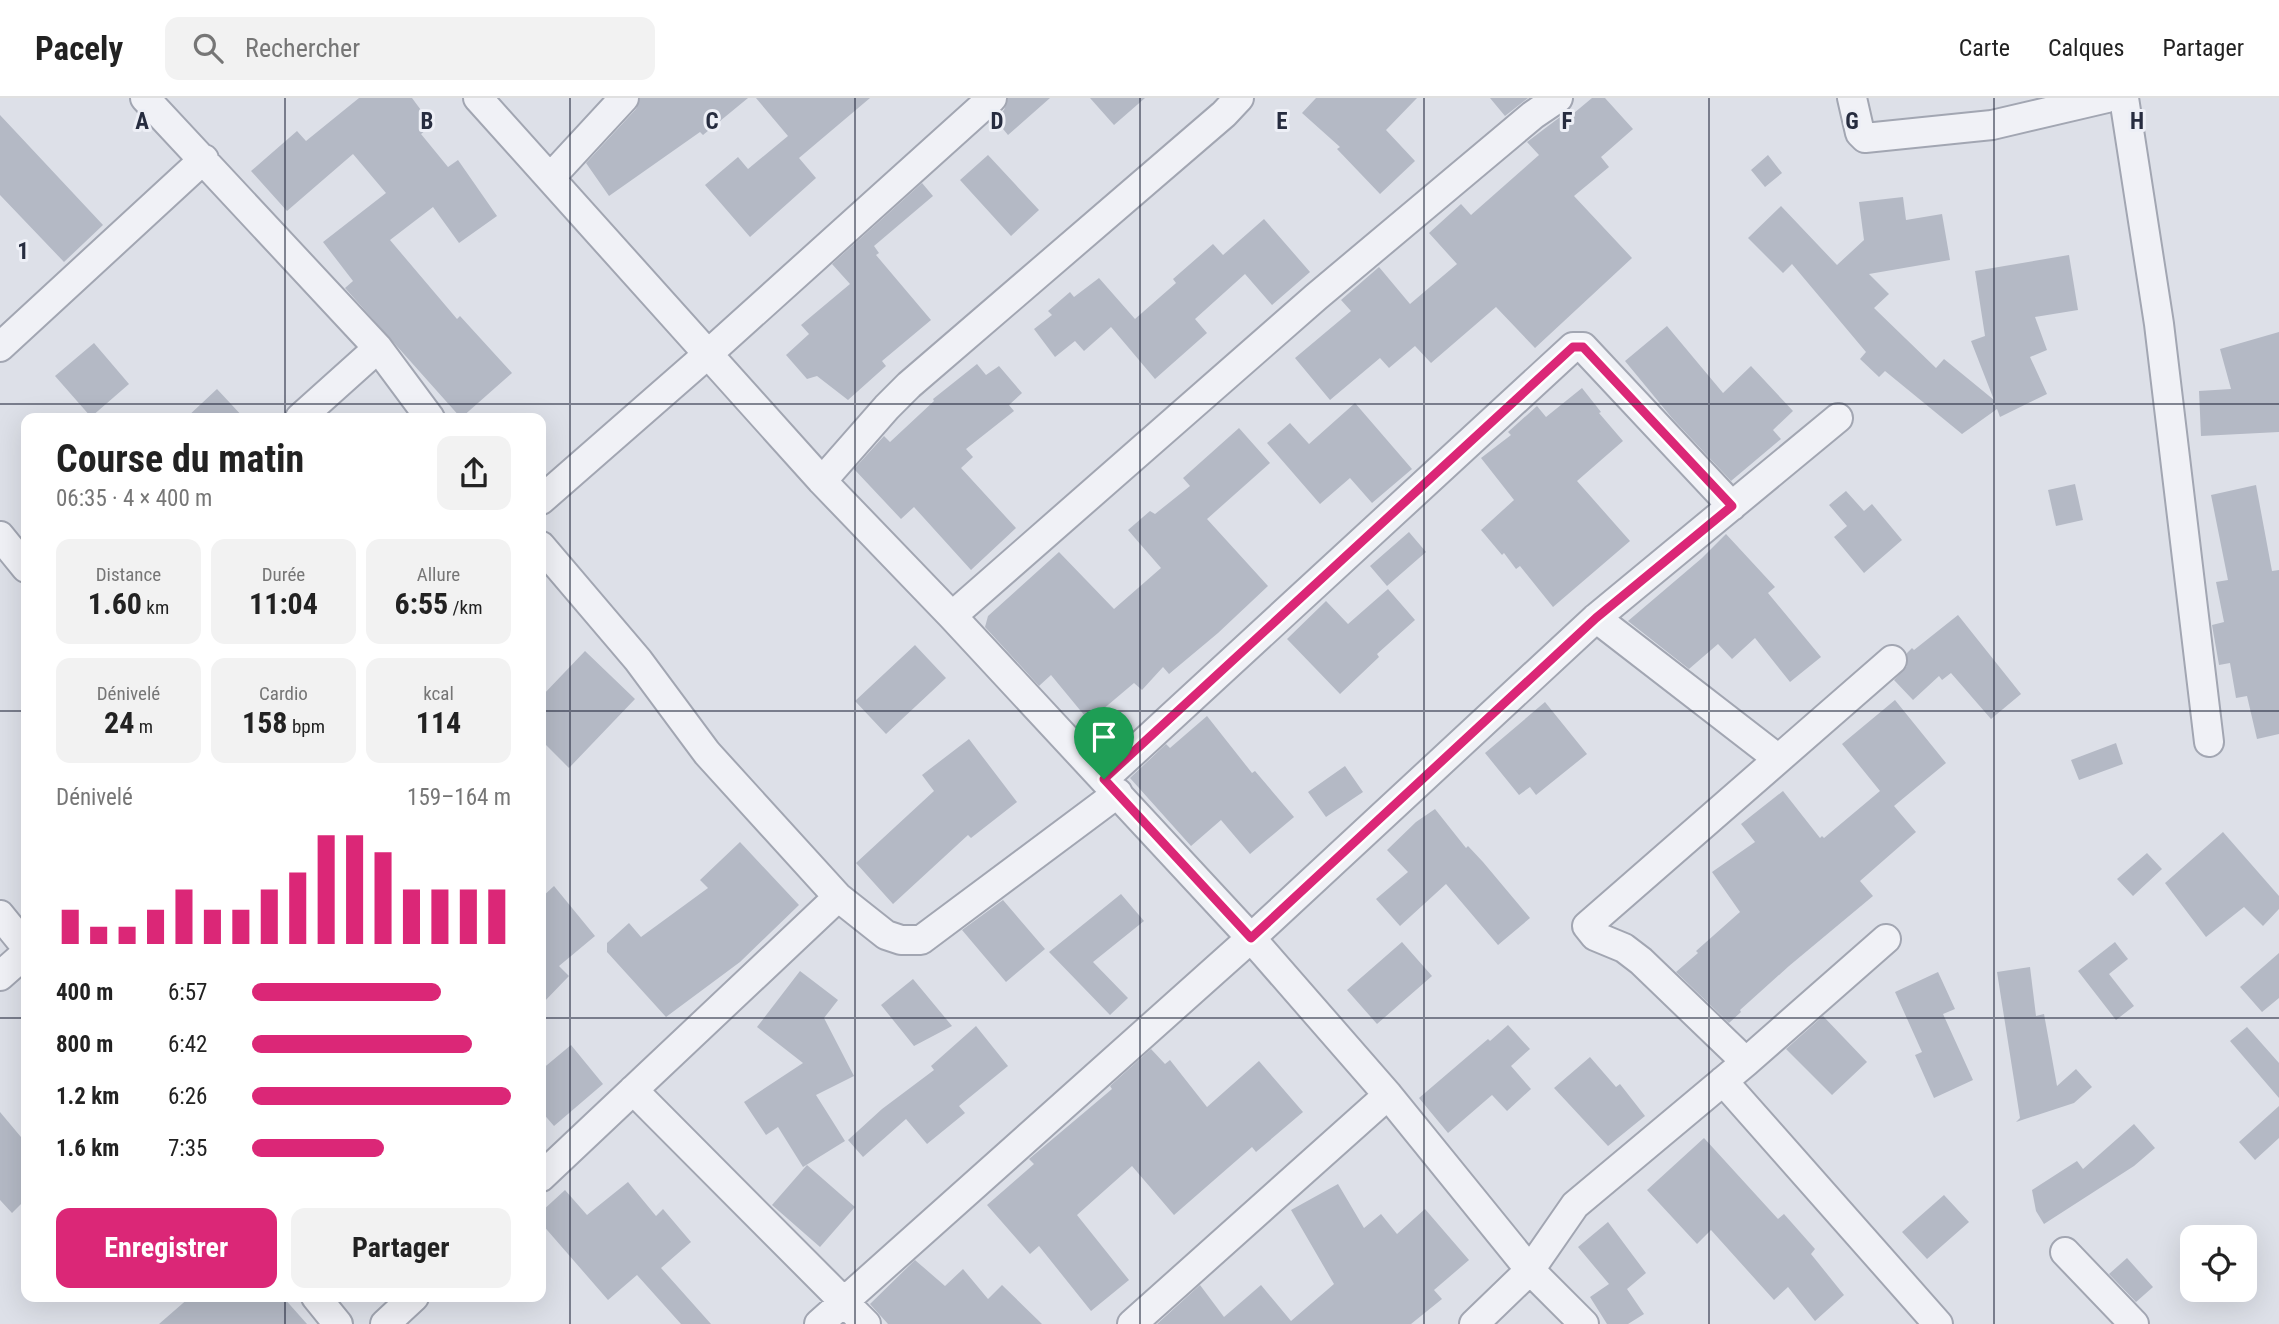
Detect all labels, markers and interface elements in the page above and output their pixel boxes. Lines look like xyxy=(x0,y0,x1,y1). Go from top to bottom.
search box xyxy=(165,17,655,80)
text: Pacely xyxy=(35,29,123,68)
icon: search xyxy=(189,29,227,67)
text: Rechercher xyxy=(245,33,360,63)
text: Carte xyxy=(1959,34,2010,62)
text: Calques xyxy=(2048,34,2124,62)
text: Partager xyxy=(2162,34,2244,62)
text: A xyxy=(135,108,149,135)
text: B xyxy=(421,108,433,135)
text: C xyxy=(705,108,719,135)
text: D xyxy=(991,108,1004,135)
text: E xyxy=(1276,108,1288,135)
text: F xyxy=(1562,108,1573,135)
text: G xyxy=(1845,108,1859,135)
text: H xyxy=(2130,108,2144,135)
text: 1 xyxy=(17,238,29,265)
button: share xyxy=(437,436,511,510)
text: Course du matin xyxy=(56,437,304,481)
text: 06:35 · 4 × 400 m xyxy=(56,485,212,512)
text: Distance xyxy=(96,563,161,586)
text: Durée xyxy=(262,563,305,586)
text: Allure xyxy=(417,563,460,586)
text: 1.60 xyxy=(88,586,142,621)
text: 11:04 xyxy=(249,586,318,621)
text: 6:55 xyxy=(395,586,448,621)
text: km xyxy=(142,596,169,619)
text: /km xyxy=(448,596,482,619)
text: Dénivelé xyxy=(97,682,160,705)
text: Cardio xyxy=(259,682,308,705)
text: kcal xyxy=(423,682,454,705)
text: 24 xyxy=(104,705,134,740)
text: 158 xyxy=(242,705,288,740)
text: 114 xyxy=(416,705,461,740)
pin xyxy=(1074,707,1134,779)
text: m xyxy=(134,715,153,738)
text: bpm xyxy=(288,715,325,738)
icon: arrive xyxy=(1085,718,1123,756)
text: Dénivelé xyxy=(56,784,133,811)
text: 159–164 m xyxy=(407,784,511,811)
text: 400 m xyxy=(56,979,113,1006)
text: 6:57 xyxy=(168,979,207,1006)
text: 800 m xyxy=(56,1031,113,1058)
text: 6:42 xyxy=(168,1031,207,1058)
text: 1.2 km xyxy=(56,1083,119,1110)
text: 6:26 xyxy=(168,1083,207,1110)
text: 1.6 km xyxy=(56,1135,119,1162)
text: 7:35 xyxy=(168,1135,207,1162)
button: Enregistrer xyxy=(56,1208,277,1288)
button: Partager xyxy=(291,1208,511,1288)
map controls xyxy=(2180,1225,2257,1302)
button: locate xyxy=(2180,1225,2257,1302)

